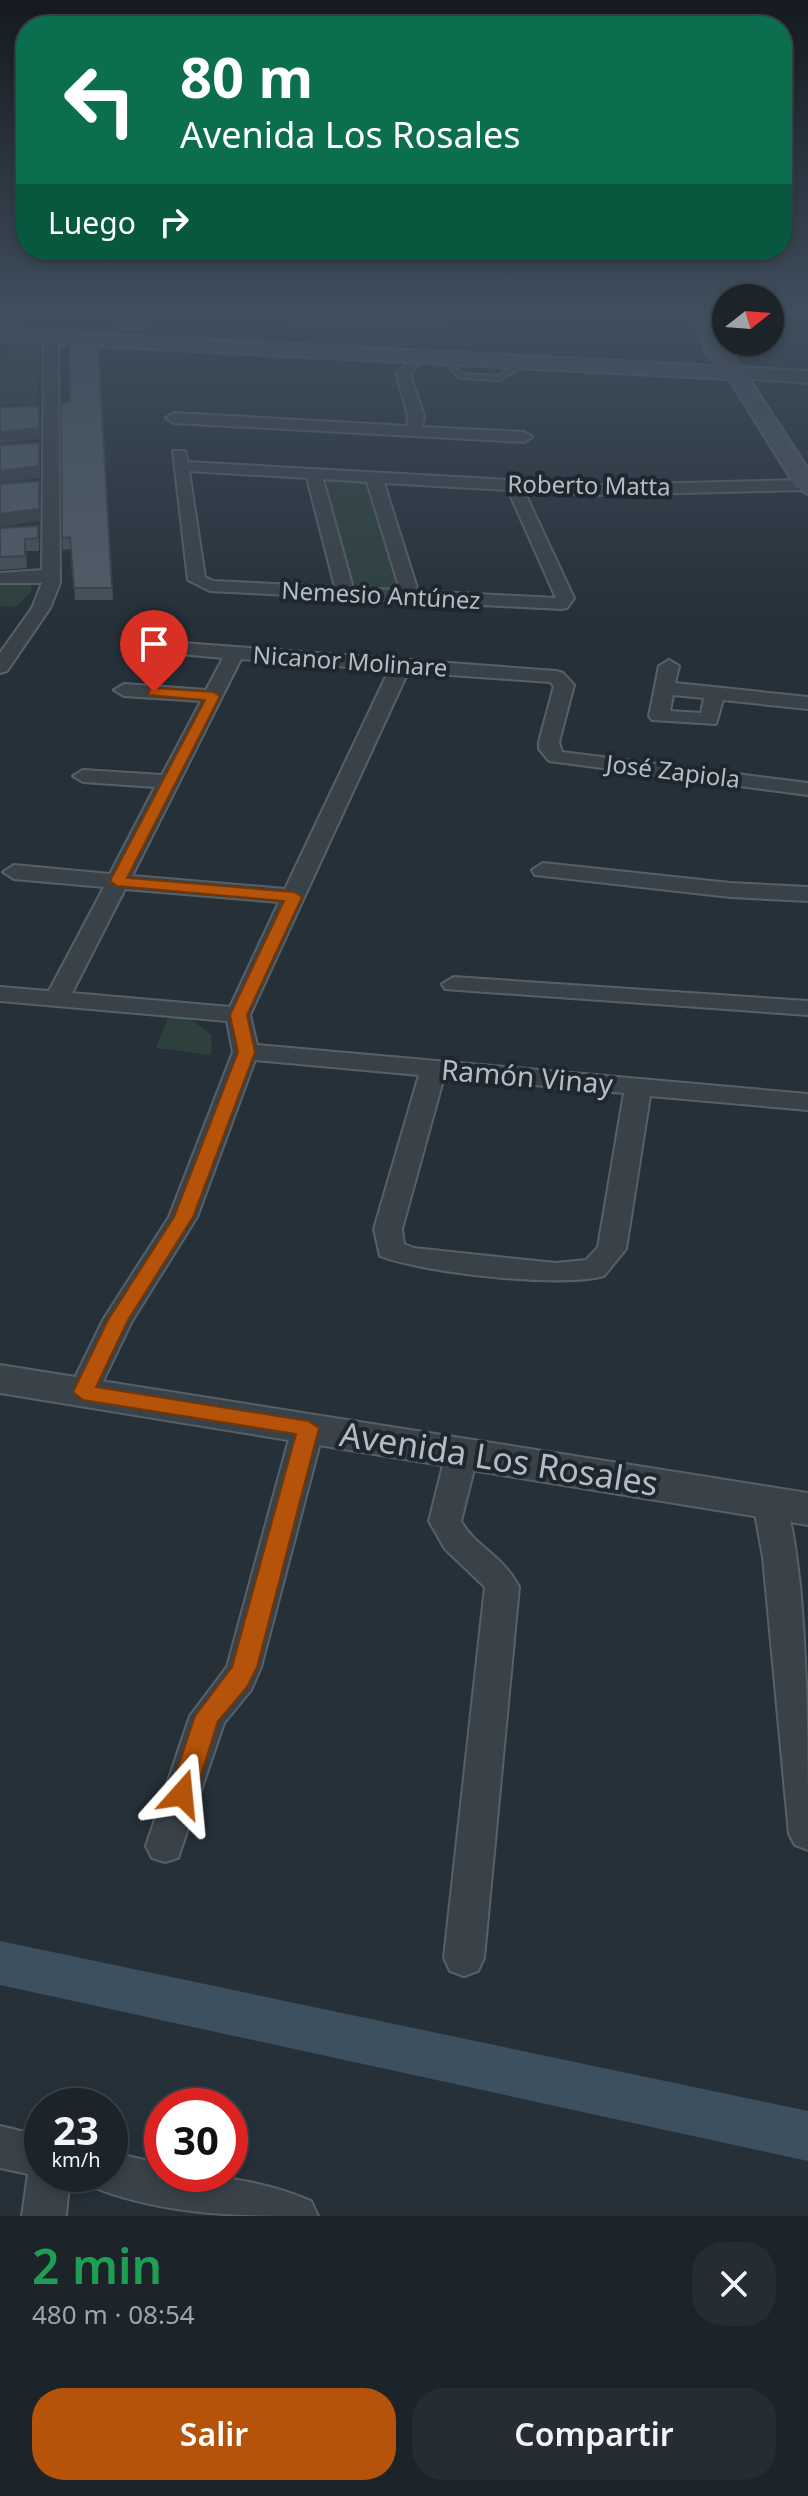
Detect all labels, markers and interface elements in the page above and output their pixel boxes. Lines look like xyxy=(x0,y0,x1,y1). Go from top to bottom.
text: 80 m xyxy=(180,38,313,114)
icon: left xyxy=(48,48,152,152)
text: Avenida Los Rosales xyxy=(180,110,521,159)
icon: right xyxy=(152,200,196,244)
text: Luego xyxy=(48,202,136,243)
north arrow xyxy=(712,284,784,356)
map controls xyxy=(712,284,784,356)
street label: Roberto Matta xyxy=(507,467,671,502)
street label: Nemesio Antúnez xyxy=(281,573,481,616)
pin xyxy=(120,610,188,692)
icon: arrive xyxy=(132,622,176,666)
street label: Nicanor Molinare xyxy=(252,637,448,684)
street label: José Zapiola xyxy=(602,746,742,795)
street label: Ramón Vinay xyxy=(440,1050,615,1102)
street label: Avenida Los Rosales xyxy=(337,1410,662,1506)
position arrow xyxy=(140,1752,224,1836)
speed limit sign: 30 xyxy=(144,2088,248,2192)
text: 23 xyxy=(53,2102,99,2157)
text: km/h xyxy=(51,2146,101,2173)
text: 2 min xyxy=(32,2233,162,2298)
button: close xyxy=(692,2242,776,2326)
text: 480 m · 08:54 xyxy=(32,2296,195,2332)
button: Salir xyxy=(32,2388,396,2480)
button: Compartir xyxy=(412,2388,776,2480)

